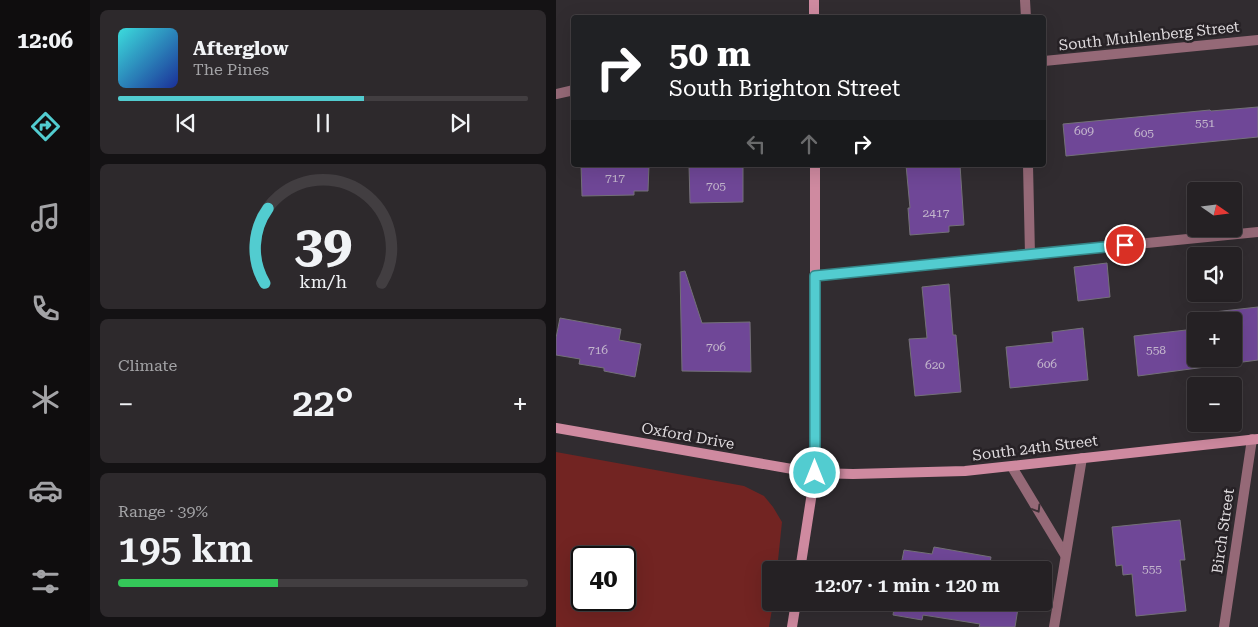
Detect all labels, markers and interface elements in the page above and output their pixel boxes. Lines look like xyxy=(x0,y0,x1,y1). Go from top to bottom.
street label: South Muhlenberg Street xyxy=(1058,18,1241,54)
text: 12:06 xyxy=(17,28,73,53)
text: 50 m xyxy=(669,34,751,75)
icon: right xyxy=(586,35,651,100)
text: Afterglow xyxy=(193,37,289,60)
text: The Pines xyxy=(193,60,269,79)
text: South Brighton Street xyxy=(669,76,900,101)
icon: directions xyxy=(28,109,63,144)
icon: previous xyxy=(172,109,200,137)
icon: pause xyxy=(309,109,337,137)
icon: next xyxy=(446,109,474,137)
house number: 551 xyxy=(1195,116,1215,130)
house number: 609 xyxy=(1074,124,1094,138)
house number: 605 xyxy=(1134,126,1154,140)
icon: left xyxy=(742,130,770,158)
icon: ahead xyxy=(795,130,823,158)
icon: right xyxy=(848,130,876,158)
house number: 717 xyxy=(605,171,625,185)
house number: 705 xyxy=(706,179,726,193)
north arrow xyxy=(1187,182,1242,238)
map controls xyxy=(1187,182,1242,432)
icon: music xyxy=(28,200,63,235)
house number: 2417 xyxy=(923,206,950,220)
text: 39 xyxy=(294,214,352,275)
pin xyxy=(1104,224,1146,266)
icon: arrive xyxy=(1111,231,1139,259)
button: sound xyxy=(1187,247,1242,302)
text: km/h xyxy=(299,271,347,292)
icon: phone xyxy=(28,291,63,326)
button: + xyxy=(1187,312,1242,367)
house number: 706 xyxy=(706,340,726,354)
house number: 716 xyxy=(588,343,608,357)
house number: 558 xyxy=(1146,343,1166,357)
text: Climate xyxy=(118,356,177,375)
house number: 606 xyxy=(1037,357,1057,371)
house number: 620 xyxy=(925,358,945,372)
button: − xyxy=(1187,377,1242,432)
text: 22° xyxy=(292,381,354,425)
icon: climate xyxy=(28,382,63,417)
text: − xyxy=(118,388,134,421)
text: + xyxy=(512,388,528,421)
street label: Oxford Drive xyxy=(640,419,736,453)
street label: South 24th Street xyxy=(971,431,1099,465)
position arrow xyxy=(788,446,840,498)
icon: car xyxy=(28,473,63,508)
street label: Birch Street xyxy=(1208,487,1238,575)
text: Range · 39% xyxy=(118,502,208,521)
one-way arrow xyxy=(1031,503,1041,512)
text: 195 km xyxy=(118,527,253,571)
speed limit sign: 40 xyxy=(571,546,636,611)
house number: 555 xyxy=(1142,562,1162,576)
icon: filters xyxy=(28,564,63,599)
text: 12:07 · 1 min · 120 m xyxy=(814,574,1000,597)

